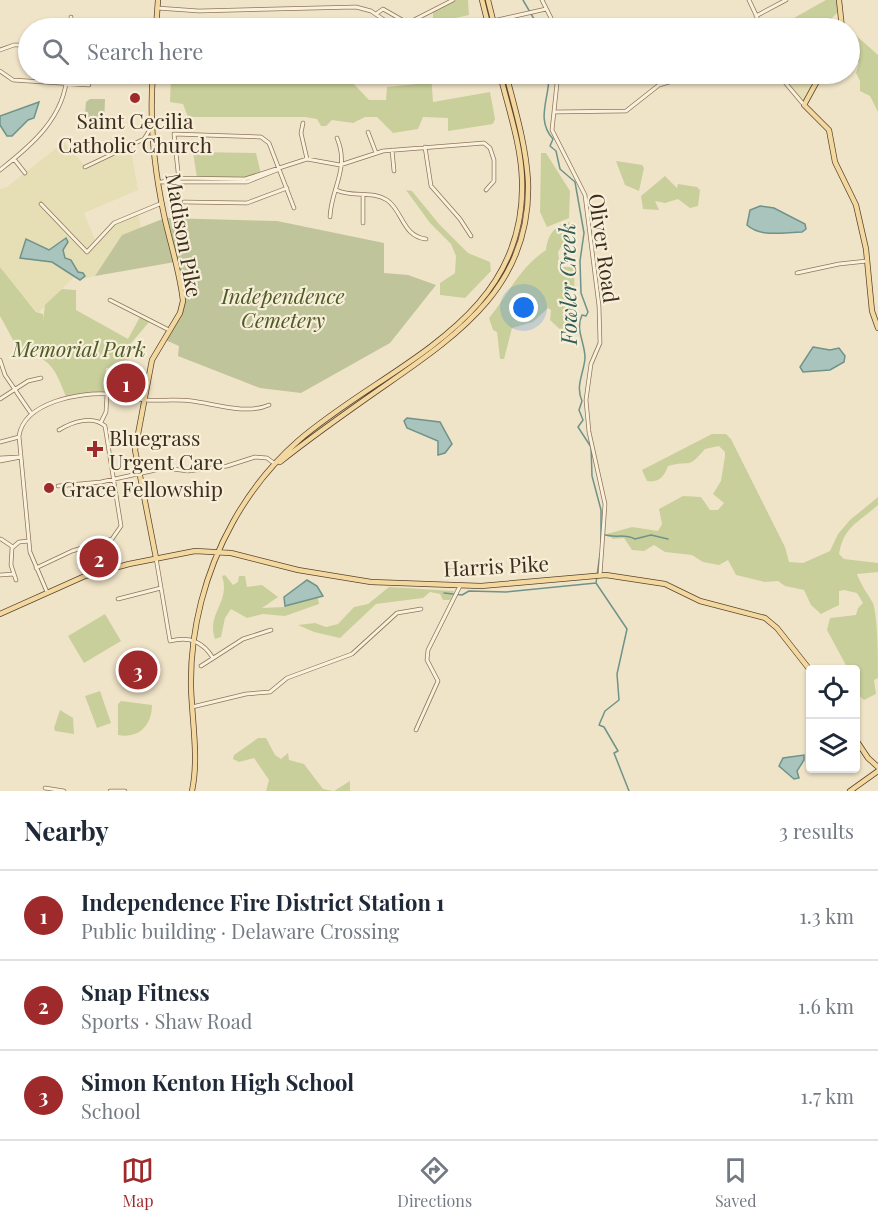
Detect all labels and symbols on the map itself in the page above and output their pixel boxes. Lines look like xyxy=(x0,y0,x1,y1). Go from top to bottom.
marker: Saint Cecilia Catholic Church xyxy=(128,91,142,105)
place label: Saint Cecilia Catholic Church xyxy=(58,106,213,158)
street label: Madison Pike xyxy=(160,171,210,299)
street label: Oliver Road xyxy=(583,192,627,304)
water label: Fowler Creek xyxy=(551,223,583,346)
park label: Independence Cemetery xyxy=(221,281,345,333)
your location xyxy=(509,293,538,322)
park label: Memorial Park xyxy=(11,334,146,362)
pin: 1 xyxy=(106,360,146,406)
place label: Bluegrass Urgent Care xyxy=(109,423,223,475)
marker: Bluegrass Urgent Care xyxy=(86,440,104,458)
place label: Grace Fellowship xyxy=(61,474,223,502)
marker: Grace Fellowship xyxy=(42,481,56,495)
pin: 2 xyxy=(80,536,118,580)
street label: Harris Pike xyxy=(442,548,550,582)
pin: 3 xyxy=(118,648,158,692)

